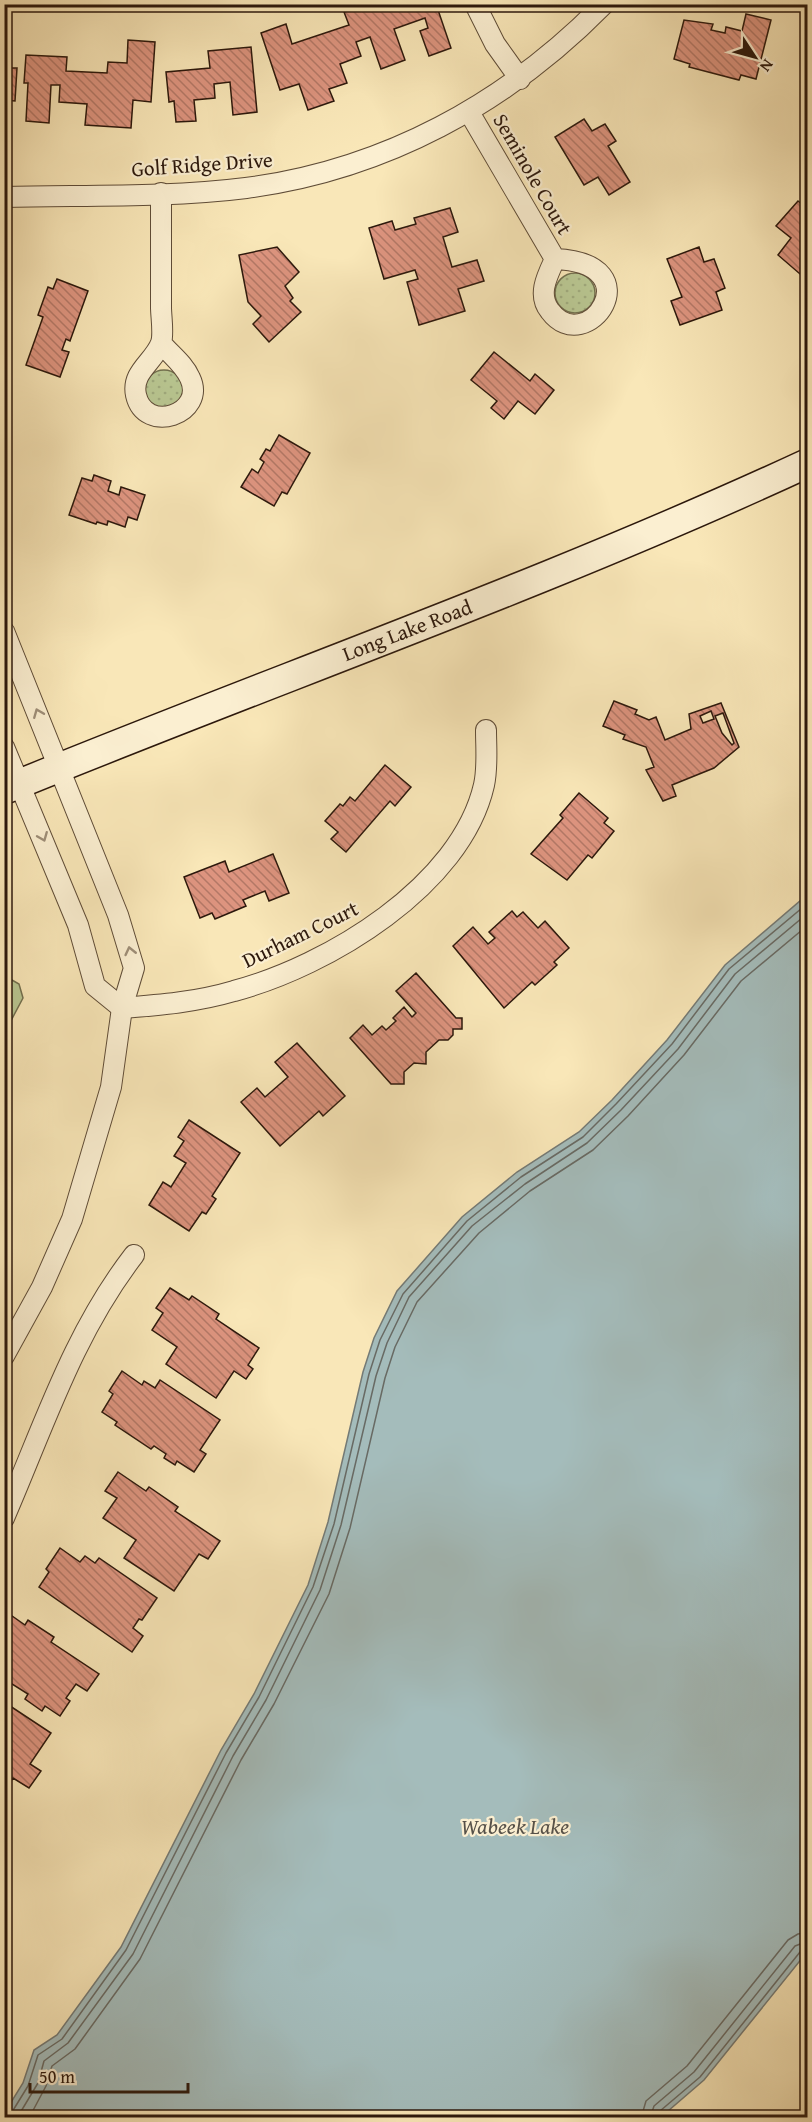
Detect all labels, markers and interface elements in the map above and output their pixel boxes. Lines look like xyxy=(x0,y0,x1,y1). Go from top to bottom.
north arrow xyxy=(725,27,785,87)
text: N xyxy=(754,54,780,77)
street label: Seminole Court xyxy=(486,108,581,241)
street label: Golf Ridge Drive xyxy=(130,144,274,184)
street label: Long Lake Road xyxy=(338,591,477,669)
one-way arrow xyxy=(33,708,45,719)
one-way arrow xyxy=(35,832,48,842)
street label: Durham Court xyxy=(237,892,364,976)
one-way arrow xyxy=(125,947,138,957)
water label: Wabeek Lake xyxy=(461,1810,569,1842)
scale bar xyxy=(30,2056,188,2094)
text: 50 m xyxy=(39,2063,75,2090)

